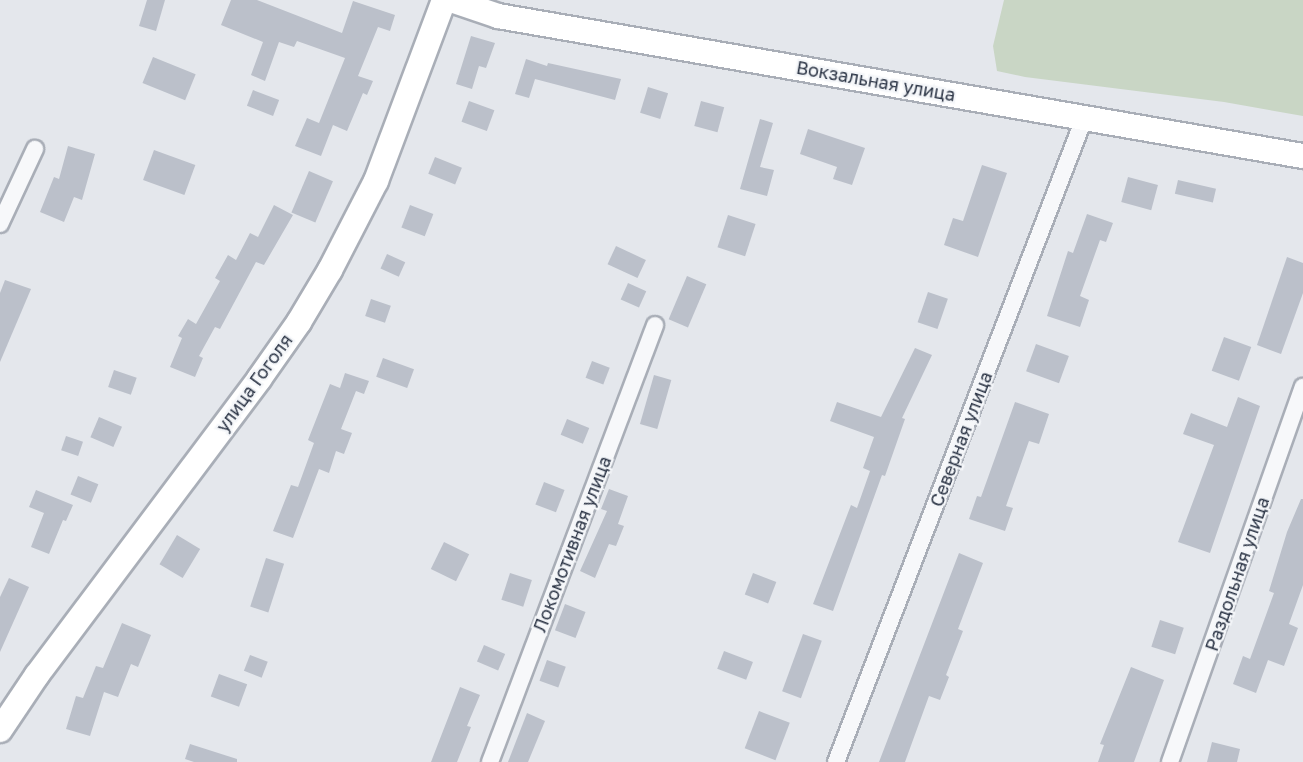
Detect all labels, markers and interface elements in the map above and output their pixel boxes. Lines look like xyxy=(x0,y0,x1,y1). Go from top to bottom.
street label: Вокзальная улица xyxy=(795,56,957,106)
street label: улица Гоголя xyxy=(211,330,297,436)
street label: Северная улица xyxy=(925,368,997,510)
street label: Локомотивная улица xyxy=(528,453,616,635)
street label: Раздольная улица xyxy=(1200,494,1274,654)

